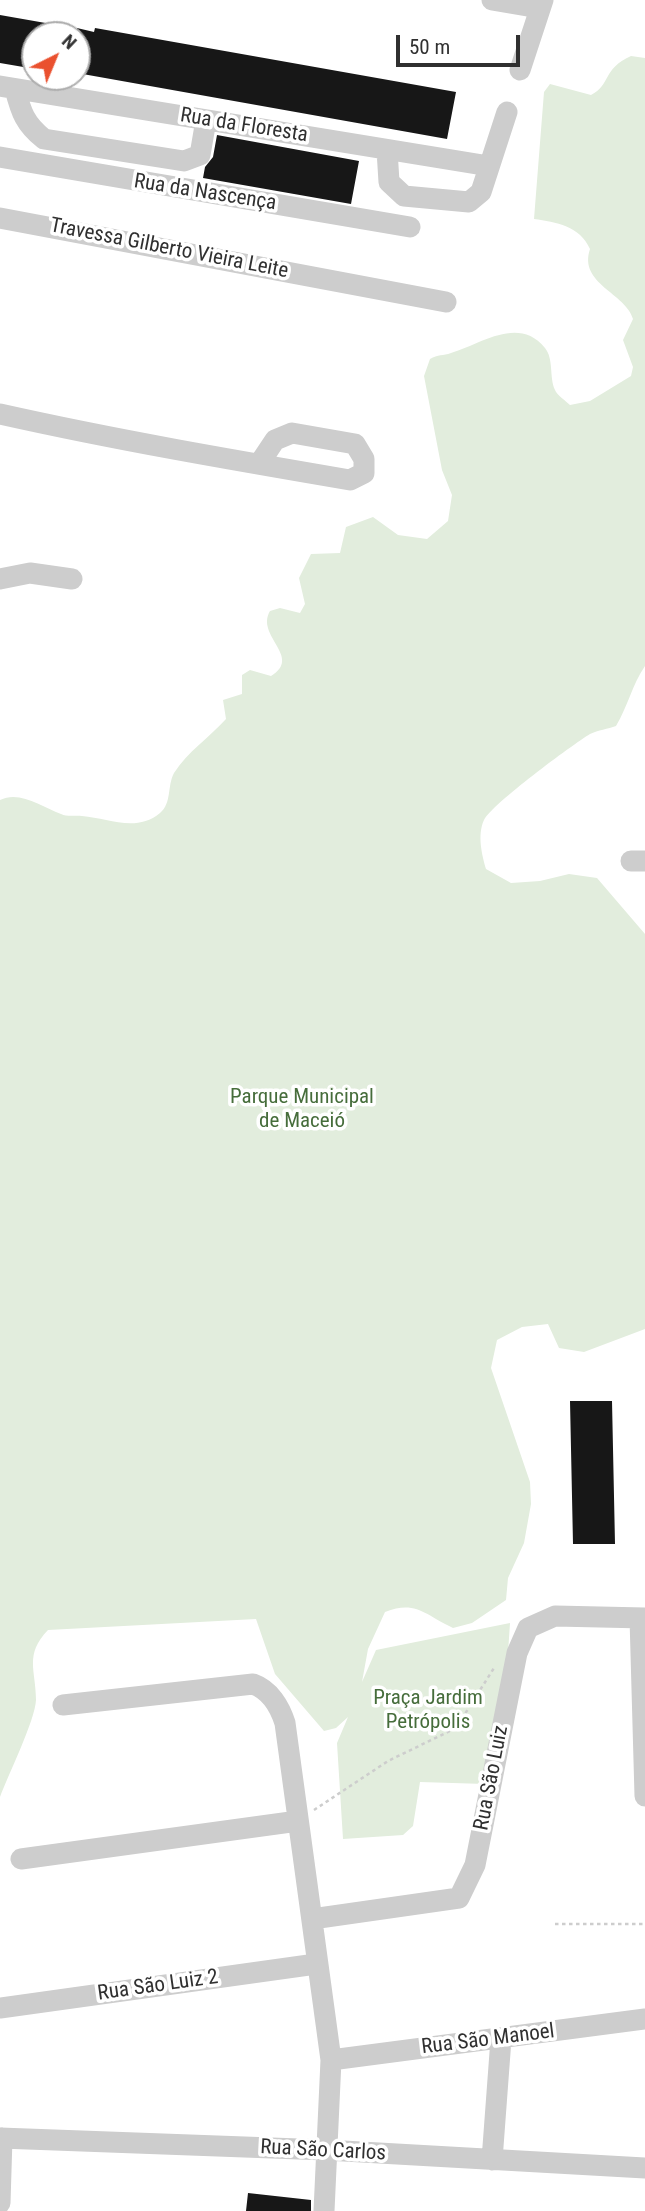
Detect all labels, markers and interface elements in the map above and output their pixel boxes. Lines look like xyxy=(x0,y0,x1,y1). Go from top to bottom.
north arrow xyxy=(21,21,91,91)
scale bar xyxy=(400,21,524,65)
text: N xyxy=(57,29,81,54)
text: 50 m xyxy=(409,35,450,59)
street label: Rua da Floresta xyxy=(178,103,310,149)
street label: Rua da Nascença xyxy=(132,169,278,217)
street label: Travessa Gilberto Vieira Leite xyxy=(48,214,290,284)
park label: Parque Municipal de Maceió xyxy=(230,1085,374,1135)
park label: Praça Jardim Petrópolis xyxy=(373,1686,483,1736)
street label: Rua São Luiz xyxy=(469,1723,515,1833)
street label: Rua São Luiz 2 xyxy=(96,1965,220,2007)
street label: Rua São Manoel xyxy=(420,2019,556,2061)
street label: Rua São Carlos xyxy=(260,2135,386,2167)

